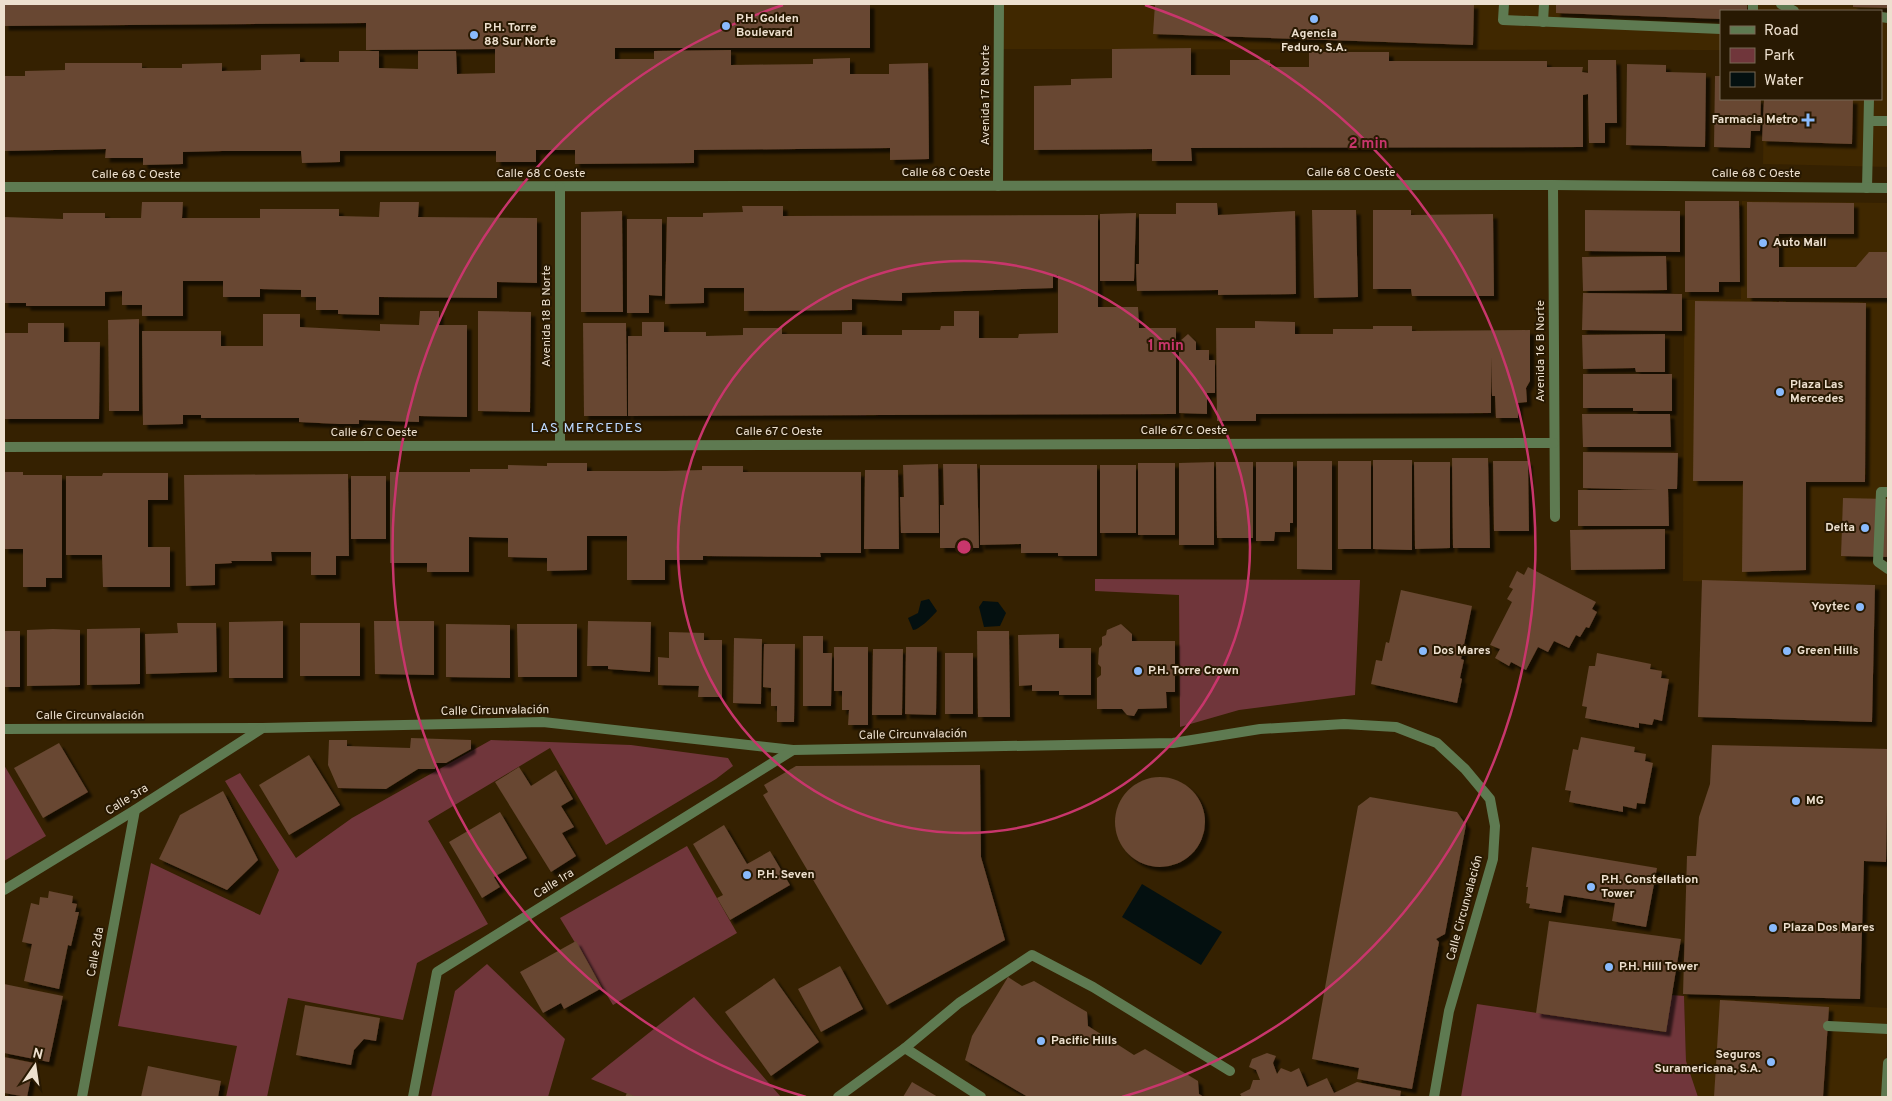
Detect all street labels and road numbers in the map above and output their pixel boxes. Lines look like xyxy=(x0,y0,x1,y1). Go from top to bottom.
street label: Avenida 17 B Norte xyxy=(978,45,994,145)
street label: Calle 68 C Oeste xyxy=(902,165,990,181)
street label: Calle 68 C Oeste xyxy=(1307,165,1395,181)
street label: Calle 68 C Oeste xyxy=(497,166,585,182)
street label: Calle 68 C Oeste xyxy=(1712,166,1800,182)
street label: Calle 68 C Oeste xyxy=(92,167,180,183)
street label: Avenida 18 B Norte xyxy=(539,265,555,367)
street label: Avenida 16 B Norte xyxy=(1533,300,1549,402)
street label: Calle 67 C Oeste xyxy=(1140,423,1228,439)
street label: Calle 67 C Oeste xyxy=(735,424,823,440)
street label: Calle 67 C Oeste xyxy=(330,425,418,441)
street label: Calle Circunvalación xyxy=(441,702,549,720)
street label: Calle Circunvalación xyxy=(36,708,144,724)
street label: Calle Circunvalación xyxy=(859,726,967,744)
street label: Calle 3ra xyxy=(103,781,151,819)
street label: Calle Circunvalación xyxy=(1443,853,1487,963)
street label: Calle 1ra xyxy=(531,865,577,903)
street label: Calle 2da xyxy=(84,926,108,978)

